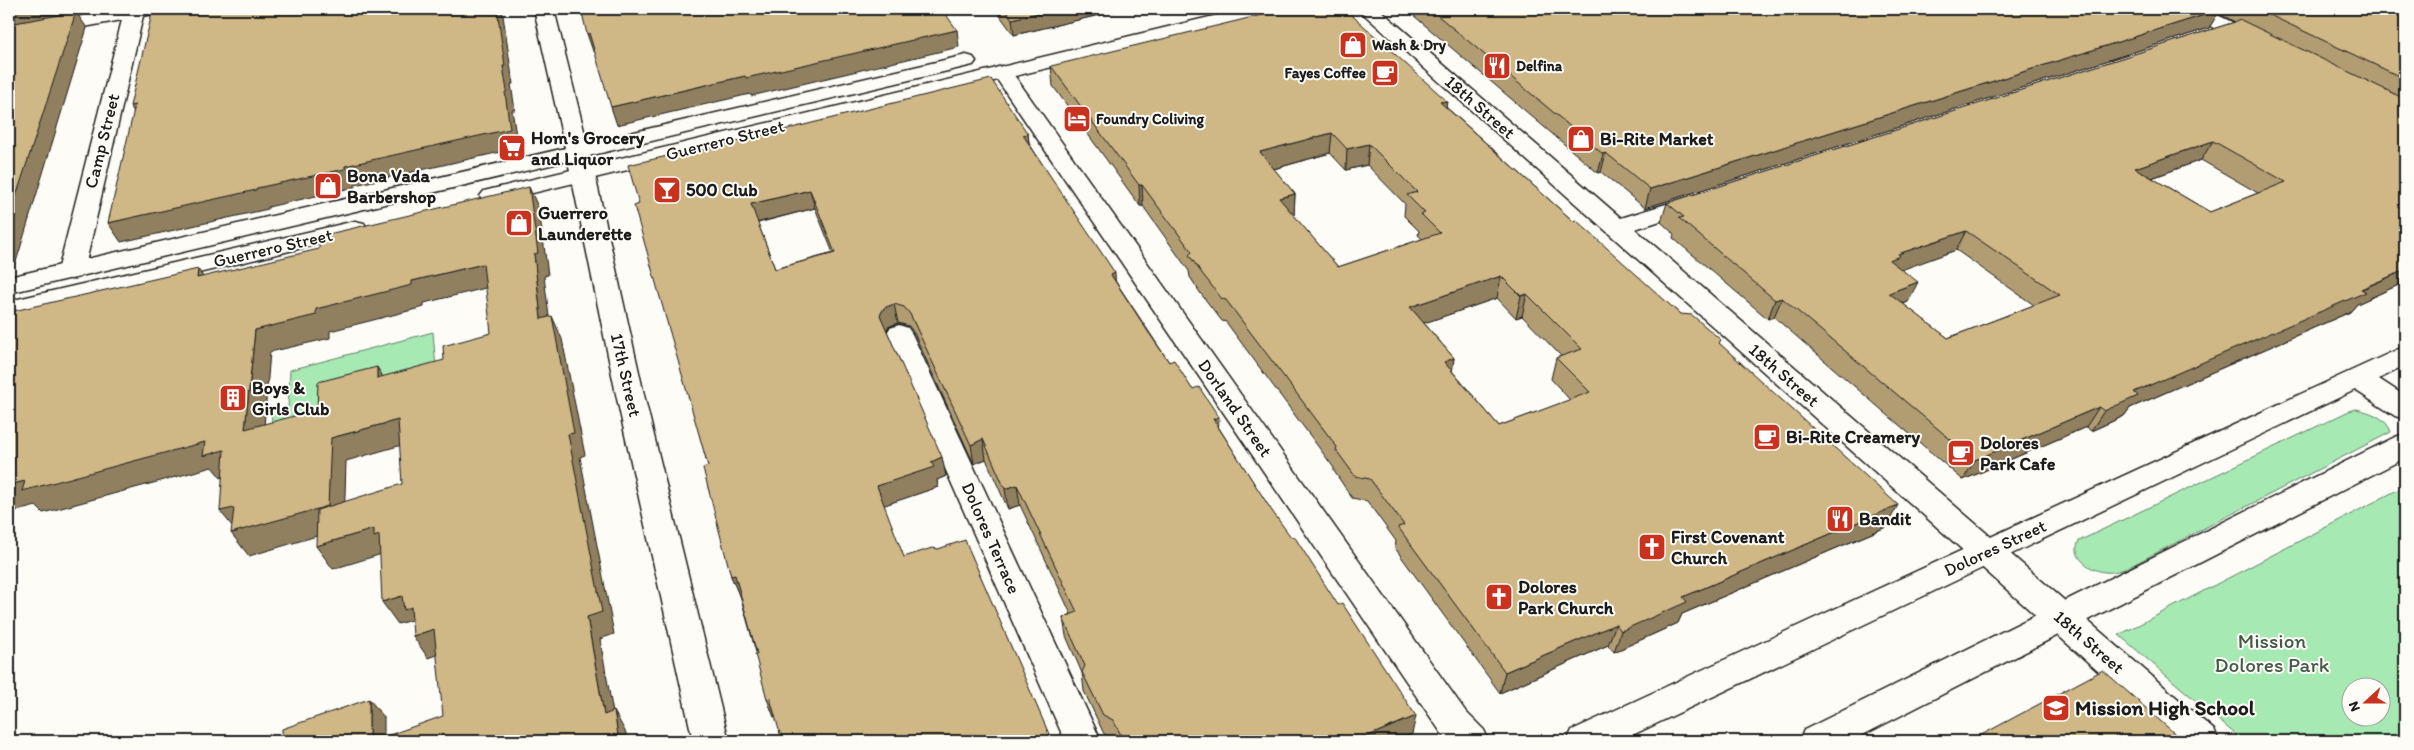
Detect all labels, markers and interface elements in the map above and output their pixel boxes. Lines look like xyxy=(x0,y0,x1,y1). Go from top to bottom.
shop icon: Wash & Dry xyxy=(1338,30,1368,60)
place label: Wash & Dry xyxy=(1372,36,1447,55)
restaurant icon: Delfina xyxy=(1482,51,1512,81)
place label: Delfina xyxy=(1516,57,1563,75)
cafe icon: Fayes Coffee xyxy=(1370,58,1400,88)
place label: Fayes Coffee xyxy=(1284,64,1366,83)
street label: 18th Street xyxy=(1440,70,1520,144)
street label: Camp Street xyxy=(80,91,124,191)
hotel icon: Foundry Coliving xyxy=(1062,104,1092,134)
place label: Foundry Coliving xyxy=(1096,110,1205,129)
street label: Guerrero Street xyxy=(663,115,787,165)
shop icon: Bi-Rite Market xyxy=(1566,124,1596,154)
place label: Hom's Grocery and Liquor xyxy=(531,127,645,170)
place label: Bi-Rite Market xyxy=(1600,128,1714,150)
supermarket icon: Hom's Grocery and Liquor xyxy=(497,133,527,163)
place label: Bona Vada Barbershop xyxy=(347,165,437,208)
shop icon: Bona Vada Barbershop xyxy=(313,171,343,201)
bar icon: 500 Club xyxy=(652,175,682,205)
place label: 500 Club xyxy=(686,179,758,201)
place label: Guerrero Launderette xyxy=(538,202,632,245)
shop icon: Guerrero Launderette xyxy=(504,208,534,238)
street label: Guerrero Street xyxy=(211,224,335,272)
street label: 17th Street xyxy=(606,331,646,419)
street label: 18th Street xyxy=(1744,338,1824,412)
street label: Dorland Street xyxy=(1193,355,1277,461)
place label: Boys & Girls Club xyxy=(252,377,329,420)
building icon: Boys & Girls Club xyxy=(218,383,248,413)
cafe icon: Bi-Rite Creamery xyxy=(1752,422,1782,452)
place label: Bi-Rite Creamery xyxy=(1786,426,1920,448)
place label: Dolores Park Cafe xyxy=(1980,432,2056,475)
cafe icon: Dolores Park Cafe xyxy=(1946,438,1976,468)
street label: Dolores Terrace xyxy=(957,479,1025,597)
restaurant icon: Bandit xyxy=(1825,504,1855,534)
place label: Bandit xyxy=(1859,508,1911,530)
street label: Dolores Street xyxy=(1940,515,2050,581)
place label: First Covenant Church xyxy=(1671,526,1785,569)
church icon: First Covenant Church xyxy=(1637,532,1667,562)
place label: Dolores Park Church xyxy=(1518,576,1614,619)
church icon: Dolores Park Church xyxy=(1484,582,1514,612)
street label: 18th Street xyxy=(2049,605,2129,679)
park label: Mission Dolores Park xyxy=(2215,628,2330,677)
north arrow xyxy=(2342,678,2392,728)
school or university icon: Mission High School xyxy=(2041,693,2071,723)
place label: Mission High School xyxy=(2075,695,2256,721)
text: N xyxy=(2345,699,2364,714)

